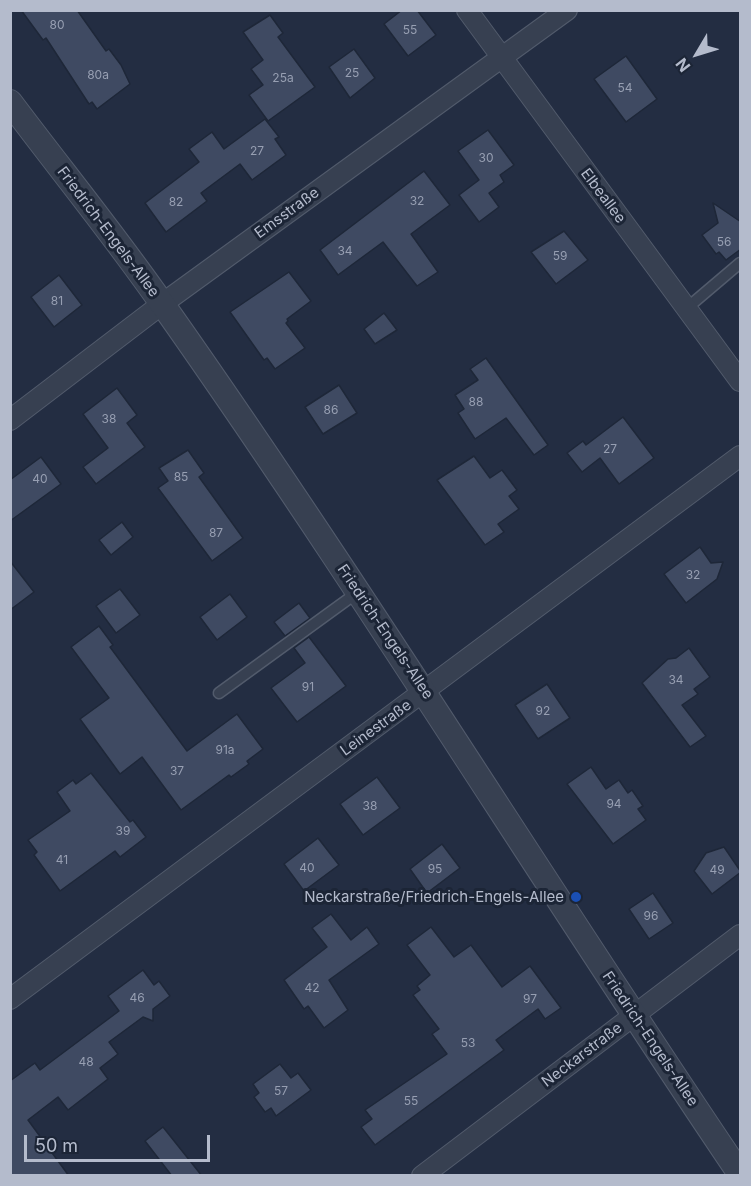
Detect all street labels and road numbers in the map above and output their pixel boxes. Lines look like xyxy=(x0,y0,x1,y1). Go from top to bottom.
street label: Friedrich-Engels-Allee xyxy=(53,163,163,301)
street label: Elbeallee xyxy=(577,165,629,227)
street label: Emsstraße xyxy=(251,184,323,242)
street label: Friedrich-Engels-Allee xyxy=(333,561,437,703)
street label: Leinestraße xyxy=(337,696,415,760)
street label: Friedrich-Engels-Allee xyxy=(598,968,702,1110)
street label: Neckarstraße xyxy=(538,1019,626,1091)

